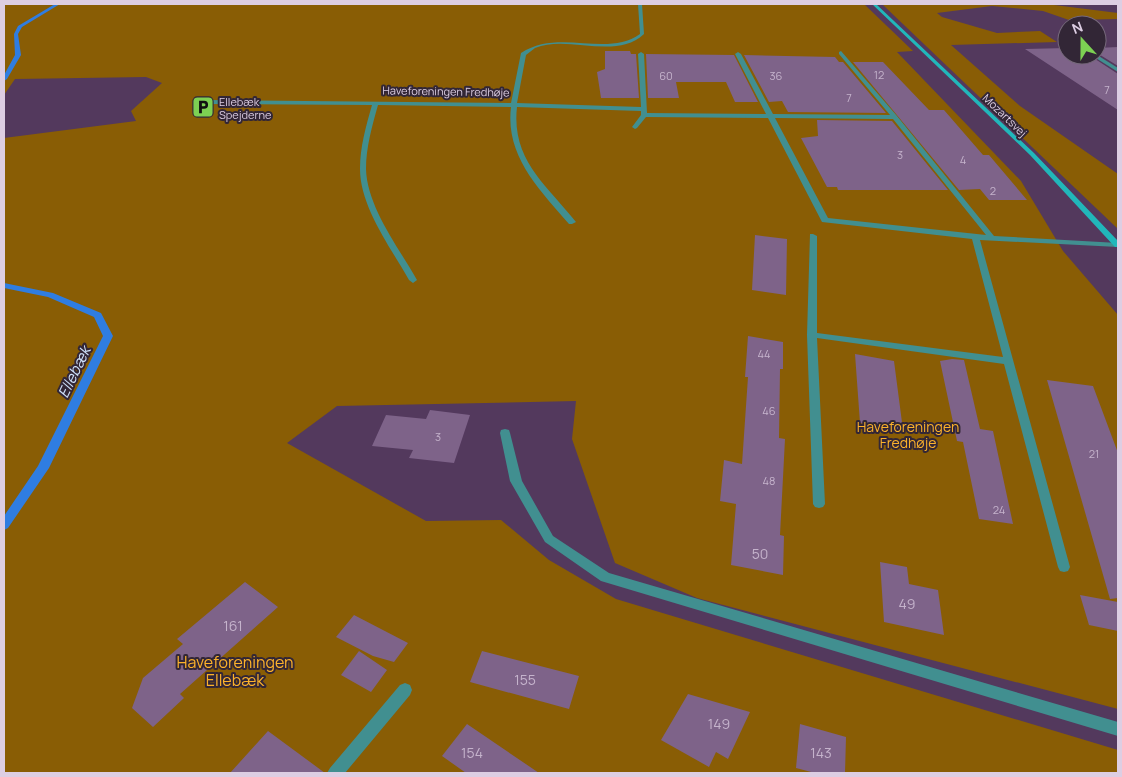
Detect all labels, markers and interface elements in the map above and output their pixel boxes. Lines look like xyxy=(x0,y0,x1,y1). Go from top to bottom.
north arrow xyxy=(1057,15,1107,65)
text: N xyxy=(1069,17,1085,38)
house number: 12 xyxy=(874,67,884,82)
house number: 60 xyxy=(659,68,673,83)
house number: 36 xyxy=(770,68,783,83)
street label: Haveforeningen Fredhøje xyxy=(382,82,510,100)
house number: 7 xyxy=(1104,82,1110,97)
house number: 7 xyxy=(846,90,852,105)
street label: Mozartsvej xyxy=(980,90,1030,140)
place label: Ellebæk Spejderne xyxy=(219,94,272,122)
parking icon: Ellebæk Spejderne xyxy=(191,95,215,119)
house number: 3 xyxy=(897,147,903,162)
house number: 4 xyxy=(960,152,966,167)
house number: 2 xyxy=(990,183,996,198)
water label: Ellebæk xyxy=(53,340,97,401)
house number: 44 xyxy=(757,346,771,361)
house number: 46 xyxy=(762,403,776,418)
park label: Haveforeningen Fredhøje xyxy=(857,417,959,452)
house number: 3 xyxy=(435,429,441,444)
house number: 21 xyxy=(1089,446,1099,461)
house number: 48 xyxy=(763,473,775,488)
house number: 24 xyxy=(993,502,1005,517)
house number: 50 xyxy=(752,544,768,563)
house number: 49 xyxy=(899,594,915,613)
house number: 161 xyxy=(223,616,243,635)
park label: Haveforeningen Ellebæk xyxy=(176,651,294,691)
house number: 155 xyxy=(514,670,536,689)
house number: 149 xyxy=(708,714,730,733)
house number: 154 xyxy=(461,743,483,762)
house number: 143 xyxy=(810,743,832,762)

